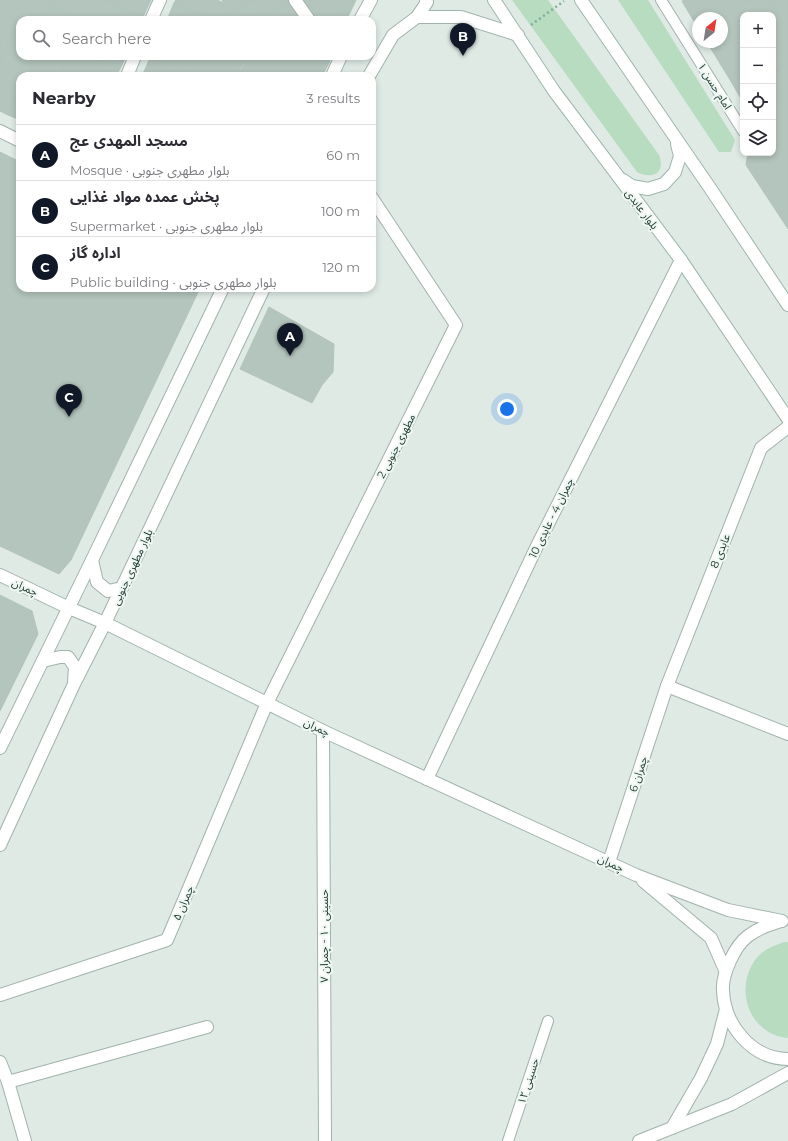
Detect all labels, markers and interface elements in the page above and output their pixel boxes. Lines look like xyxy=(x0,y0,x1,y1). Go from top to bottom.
north arrow xyxy=(692,12,728,48)
map controls xyxy=(740,12,776,156)
button: + xyxy=(740,12,776,48)
search box xyxy=(16,16,376,60)
pin: B xyxy=(450,23,476,56)
icon: search xyxy=(30,27,52,49)
text: Search here xyxy=(62,29,151,48)
button: − xyxy=(740,48,776,84)
street label: امام حسن ۱ xyxy=(694,60,735,113)
button: locate xyxy=(740,84,776,120)
text: Nearby xyxy=(32,88,96,108)
text: 3 results xyxy=(306,90,360,106)
button: layers xyxy=(740,120,776,156)
text: مسجد المهدی عج xyxy=(70,131,188,150)
text: A xyxy=(40,147,50,163)
text: 60 m xyxy=(326,147,360,163)
text: Mosque · بلوار مطهری جنوبی xyxy=(70,162,230,178)
street label: بلوار عابدی xyxy=(622,186,662,232)
text: پخش عمده مواد غذایی xyxy=(70,187,220,206)
text: B xyxy=(40,203,50,219)
text: 100 m xyxy=(321,203,360,219)
text: Supermarket · بلوار مطهری جنوبی xyxy=(70,218,263,234)
text: اداره گاز xyxy=(70,243,121,262)
text: C xyxy=(40,259,50,275)
text: 120 m xyxy=(322,259,360,275)
text: Public building · بلوار مطهری جنوبی xyxy=(70,274,276,290)
pin: A xyxy=(277,323,303,356)
pin: C xyxy=(56,384,82,417)
your location xyxy=(497,399,517,419)
street label: مطهری جنوبی 2 xyxy=(374,411,418,481)
street label: چمران 4 - عابدی 10 xyxy=(526,475,578,561)
street label: بلوار مطهری جنوبی xyxy=(108,527,156,607)
street label: عابدی 8 xyxy=(707,531,733,570)
street label: چمران xyxy=(9,575,41,600)
street label: چمران xyxy=(301,715,333,740)
street label: چمران 6 xyxy=(626,754,651,794)
street label: چمران xyxy=(595,851,627,876)
street label: چمران ۵ xyxy=(169,883,198,923)
street label: حسينی ۱۰ - چمران ۷ xyxy=(317,889,332,983)
street label: حسینی ۱۲ xyxy=(514,1056,542,1106)

